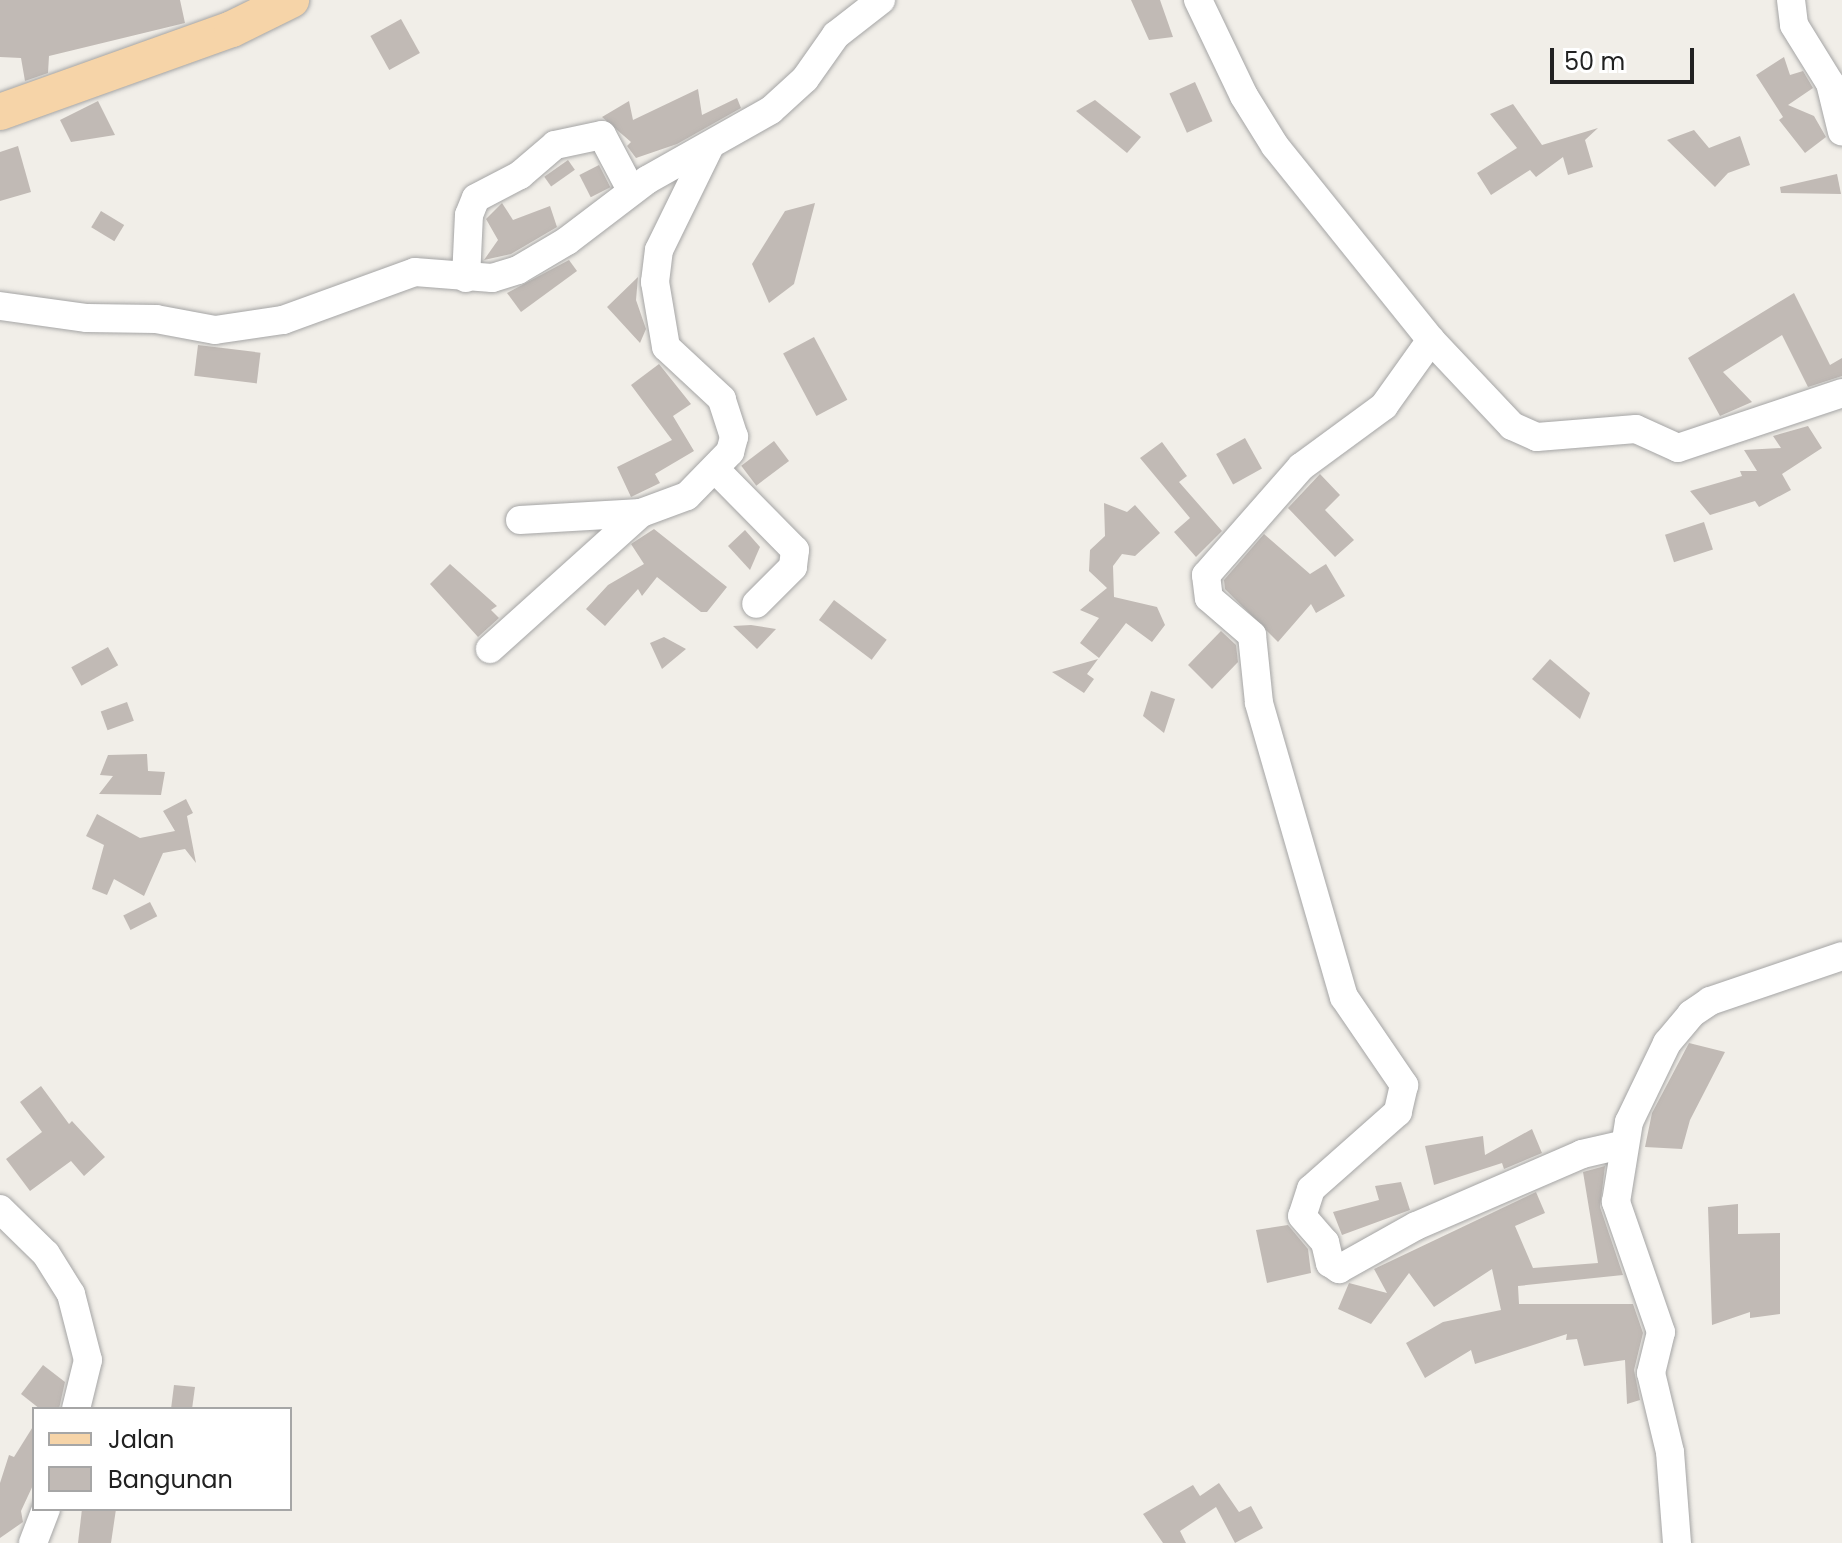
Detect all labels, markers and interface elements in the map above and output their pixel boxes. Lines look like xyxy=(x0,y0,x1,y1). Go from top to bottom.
scale bar xyxy=(1554,32,1698,82)
text: 50 m xyxy=(1564,45,1625,78)
legend xyxy=(32,1407,292,1511)
text: Jalan xyxy=(108,1423,174,1456)
text: Bangunan xyxy=(108,1463,233,1496)

